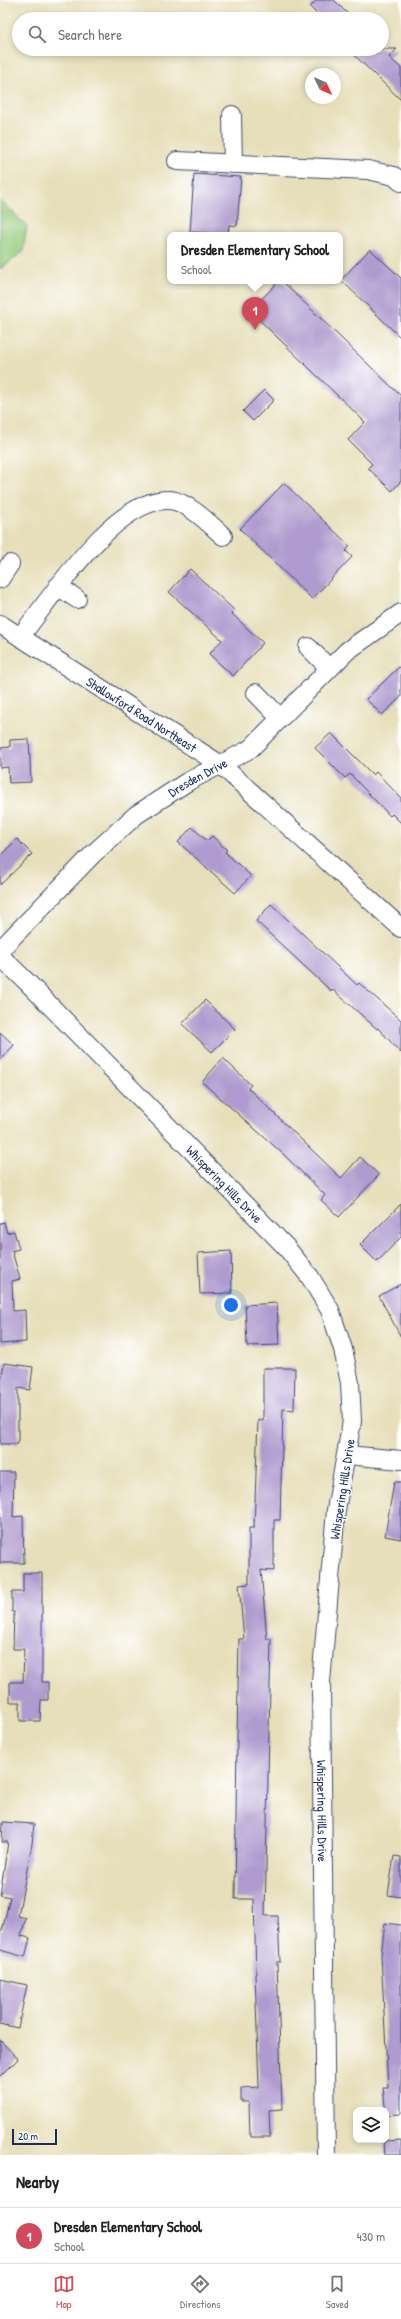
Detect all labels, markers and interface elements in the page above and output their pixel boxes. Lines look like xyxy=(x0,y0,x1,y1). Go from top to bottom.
search box xyxy=(12,12,389,56)
icon: search xyxy=(26,23,48,45)
text: Search here xyxy=(58,24,122,45)
north arrow xyxy=(305,68,341,104)
popup xyxy=(167,232,343,284)
text: Dresden Elementary School xyxy=(181,239,329,260)
text: School xyxy=(181,260,211,278)
pin: 1 xyxy=(242,297,268,330)
street label: Shallowford Road Northeast xyxy=(83,672,201,757)
street label: Dresden Drive xyxy=(164,754,230,801)
street label: Whispering Hills Drive xyxy=(182,1141,267,1227)
your location xyxy=(221,1295,241,1315)
street label: Whispering Hills Drive xyxy=(325,1437,359,1541)
street label: Whispering Hills Drive xyxy=(313,1760,332,1862)
map controls xyxy=(353,2107,389,2143)
button: layers xyxy=(353,2107,389,2143)
scale bar xyxy=(12,2127,57,2146)
text: 20 m xyxy=(18,2129,38,2143)
text: Nearby xyxy=(16,2170,59,2193)
text: Dresden Elementary School xyxy=(54,2216,202,2237)
text: 1 xyxy=(27,2227,31,2245)
text: 430 m xyxy=(357,2227,385,2245)
text: School xyxy=(54,2237,84,2255)
tab: Map xyxy=(53,2273,75,2311)
tab: Directions xyxy=(180,2273,221,2311)
tab: Saved xyxy=(326,2273,348,2311)

